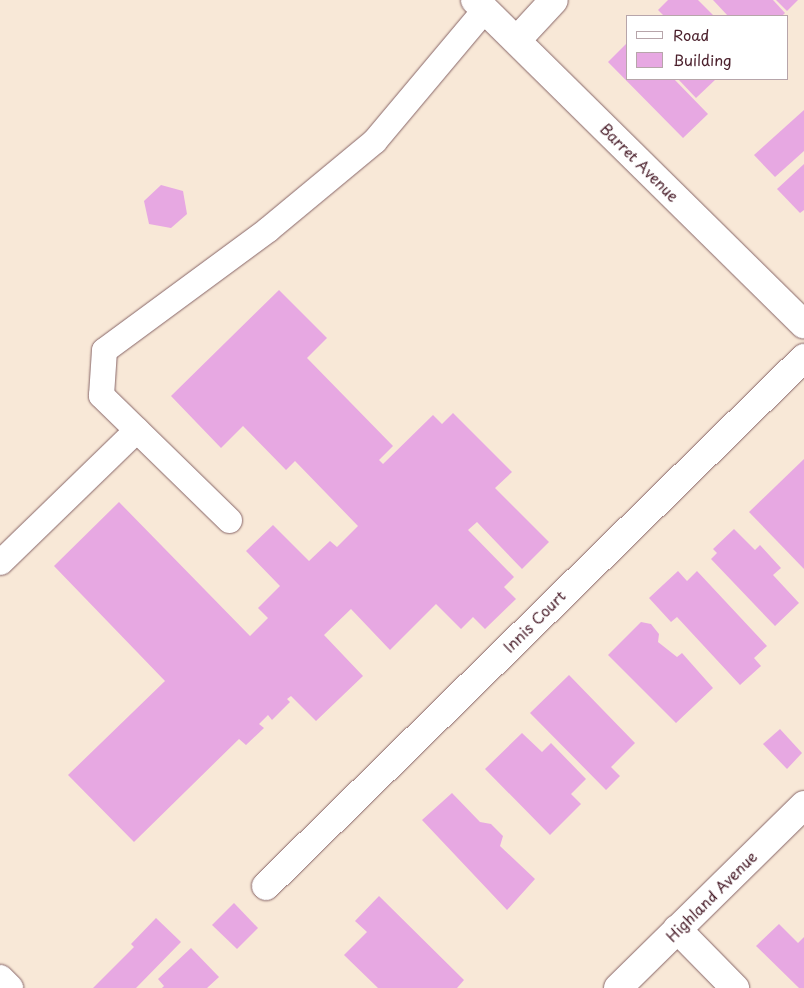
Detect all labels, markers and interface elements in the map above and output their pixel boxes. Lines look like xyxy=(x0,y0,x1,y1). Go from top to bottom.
legend xyxy=(626,15,789,80)
text: Road xyxy=(673,23,709,46)
text: Building xyxy=(673,48,732,71)
street label: Barret Avenue xyxy=(597,119,683,205)
street label: Innis Court xyxy=(499,586,569,656)
street label: Highland Avenue xyxy=(662,847,760,945)

